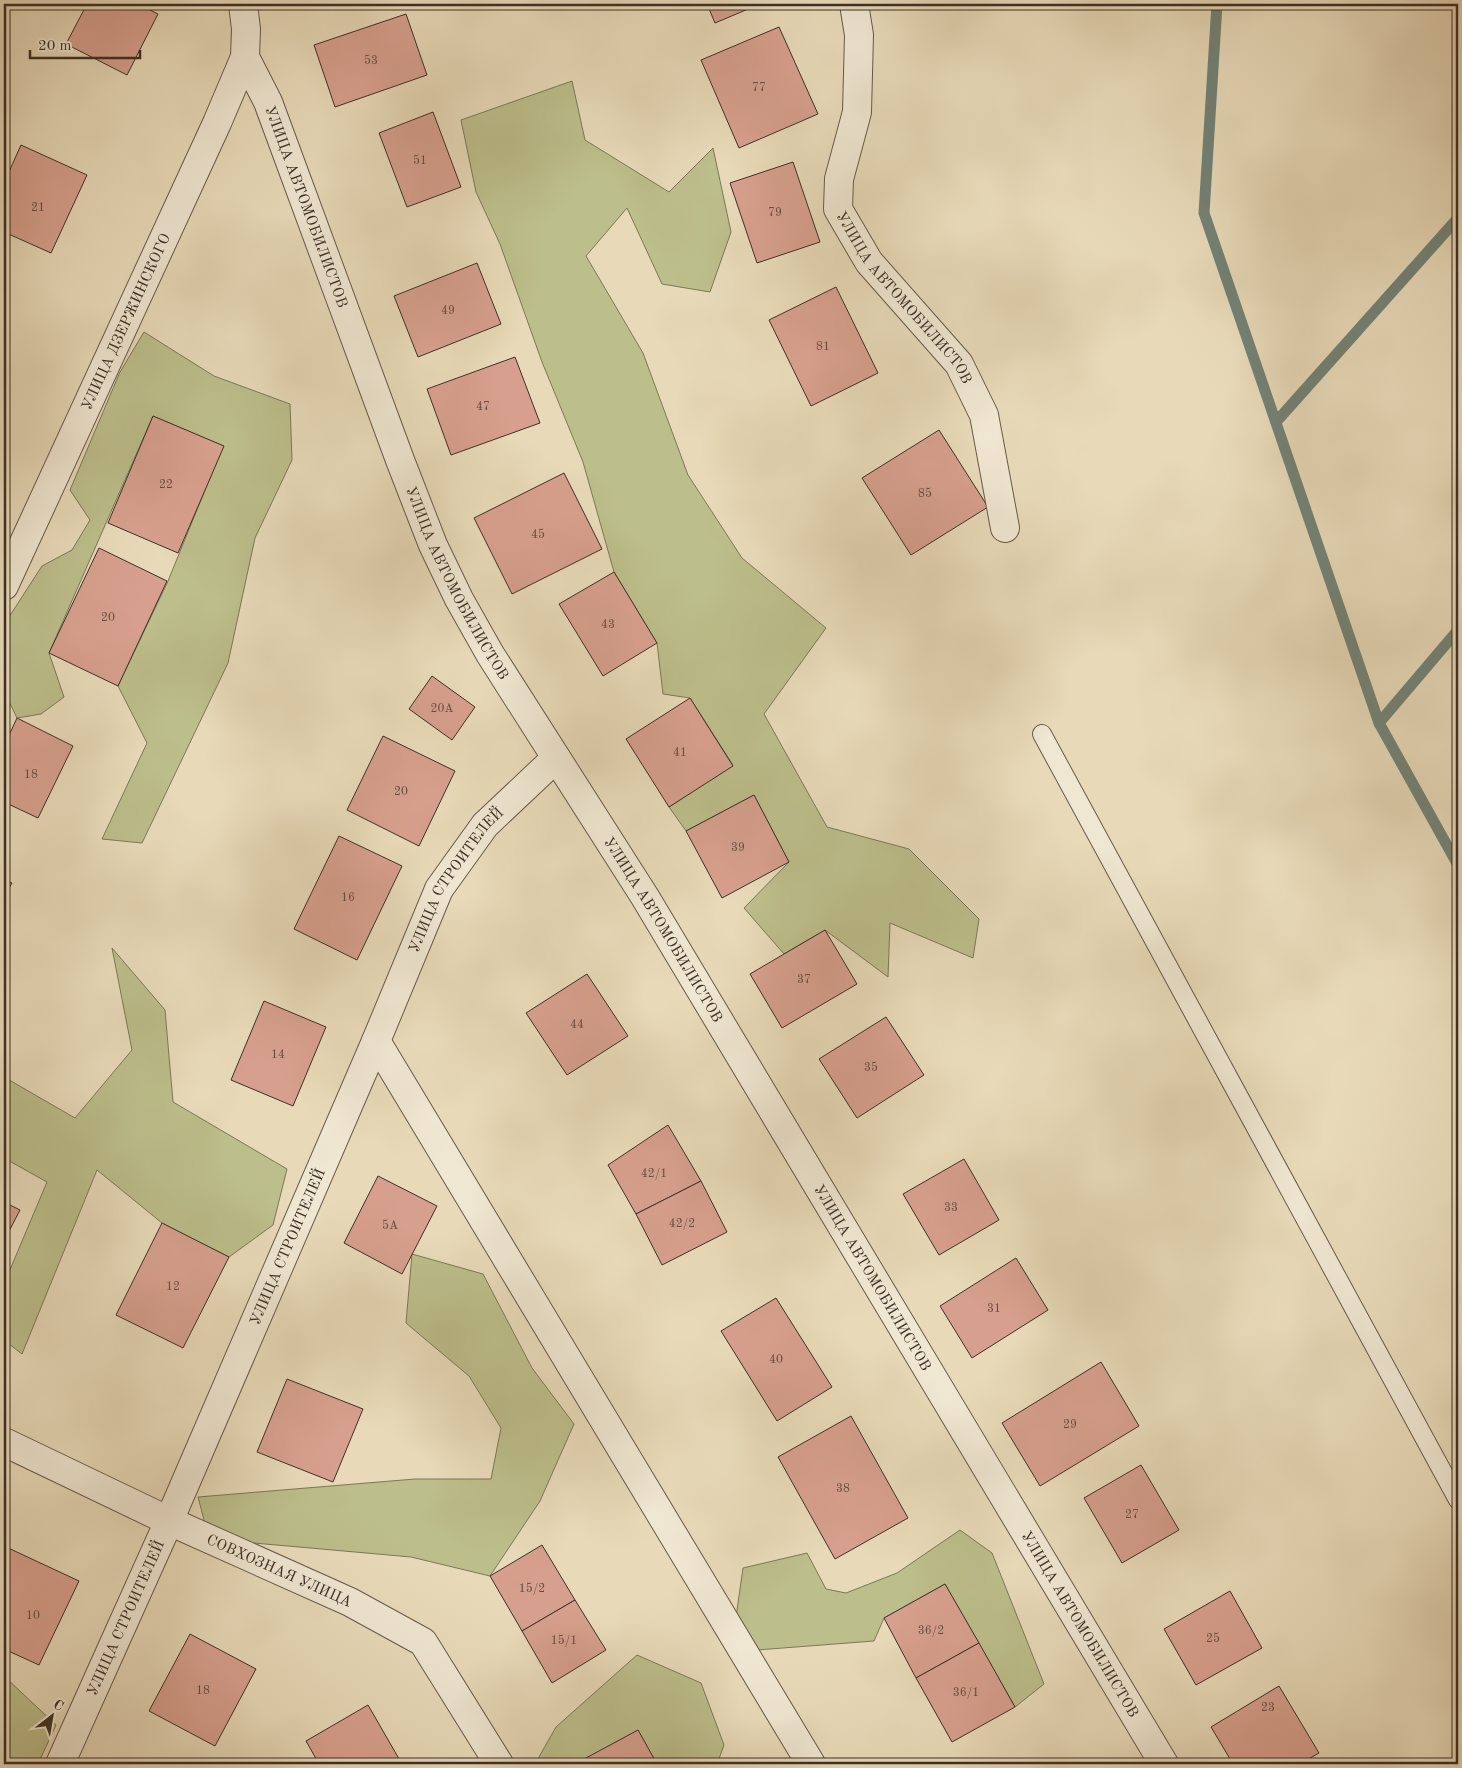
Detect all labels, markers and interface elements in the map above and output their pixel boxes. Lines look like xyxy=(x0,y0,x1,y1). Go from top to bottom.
scale bar xyxy=(30,28,140,60)
text: 20 m xyxy=(38,39,72,54)
house number: 53 xyxy=(364,54,378,67)
house number: 77 xyxy=(752,82,766,94)
street label: УЛИЦА АВТОМОБИЛИСТОВ xyxy=(261,104,349,310)
house number: 51 xyxy=(413,154,427,167)
house number: 21 xyxy=(31,202,45,214)
house number: 79 xyxy=(768,207,782,219)
street label: УЛИЦА АВТОМОБИЛИСТОВ xyxy=(832,210,974,387)
street label: УЛИЦА ДЗЕРЖИНСКОГО xyxy=(80,232,174,413)
house number: 49 xyxy=(441,305,455,317)
house number: 81 xyxy=(816,341,830,353)
house number: 47 xyxy=(476,401,490,413)
house number: 22 xyxy=(159,479,173,491)
street label: УЛИЦА АВТОМОБИЛИСТОВ xyxy=(402,485,510,683)
house number: 85 xyxy=(918,487,932,500)
house number: 45 xyxy=(531,528,545,541)
house number: 20 xyxy=(101,612,115,624)
house number: 43 xyxy=(601,619,615,631)
house number: 20А xyxy=(430,703,454,715)
house number: 41 xyxy=(673,747,687,759)
house number: 18 xyxy=(24,769,38,781)
house number: 20 xyxy=(394,786,408,798)
street label: УЛИЦА СТРОИТЕЛЕЙ xyxy=(407,803,507,955)
street label: УЛИЦА АВТОМОБИЛИСТОВ xyxy=(600,835,724,1026)
house number: 39 xyxy=(731,842,745,854)
house number: 16 xyxy=(341,892,355,904)
house number: 37 xyxy=(797,974,811,986)
house number: 44 xyxy=(570,1019,584,1031)
house number: 14 xyxy=(271,1049,285,1061)
house number: 35 xyxy=(864,1061,878,1074)
street label: УЛИЦА СТРОИТЕЛЕЙ xyxy=(248,1165,329,1328)
house number: 42/1 xyxy=(641,1168,667,1180)
street label: УЛИЦА АВТОМОБИЛИСТОВ xyxy=(810,1183,933,1374)
house number: 33 xyxy=(944,1202,958,1214)
house number: 42/2 xyxy=(669,1218,695,1230)
house number: 5А xyxy=(382,1219,398,1232)
house number: 12 xyxy=(166,1281,180,1293)
house number: 31 xyxy=(987,1303,1001,1315)
house number: 40 xyxy=(769,1354,783,1366)
house number: 29 xyxy=(1063,1419,1077,1431)
house number: 38 xyxy=(836,1483,850,1495)
house number: 27 xyxy=(1125,1509,1139,1521)
street label: УЛИЦА АВТОМОБИЛИСТОВ xyxy=(1018,1529,1140,1721)
street label: СОВХОЗНАЯ УЛИЦА xyxy=(204,1533,354,1611)
street label: УЛИЦА СТРОИТЕЛЕЙ xyxy=(85,1537,168,1699)
house number: 15/2 xyxy=(519,1582,545,1595)
house number: 10 xyxy=(26,1610,40,1622)
house number: 36/2 xyxy=(918,1625,944,1637)
house number: 25 xyxy=(1206,1632,1220,1645)
house number: 15/1 xyxy=(551,1634,577,1647)
house number: 18 xyxy=(196,1685,210,1697)
house number: 36/1 xyxy=(953,1687,979,1699)
north arrow xyxy=(28,1690,78,1740)
text: С xyxy=(51,1697,66,1714)
house number: 23 xyxy=(1261,1702,1275,1714)

